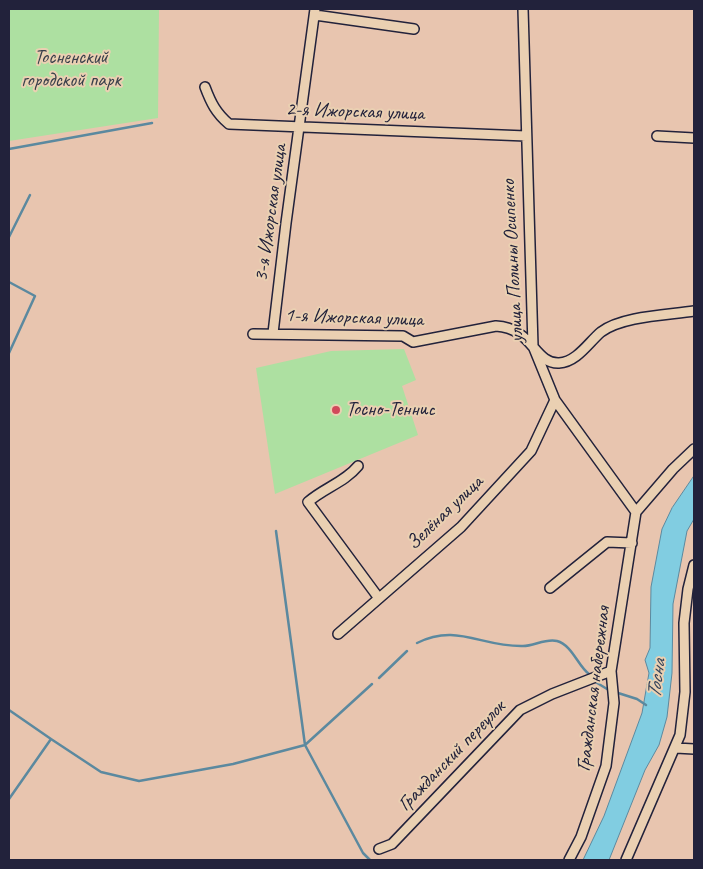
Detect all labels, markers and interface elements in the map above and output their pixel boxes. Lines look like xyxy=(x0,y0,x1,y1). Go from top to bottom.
park label: Тосненский городской парк xyxy=(21,46,121,93)
street label: 2-я Ижорская улица xyxy=(285,98,425,126)
street label: 3-я Ижорская улица xyxy=(249,143,293,283)
street label: улица Полины Осипенко xyxy=(497,179,529,343)
street label: 1-я Ижорская улица xyxy=(284,304,424,332)
place label: Тосно-Теннис xyxy=(346,398,435,422)
marker: Тосно-Теннис xyxy=(330,404,342,416)
street label: Зелёная улица xyxy=(402,471,488,555)
street label: Гражданская набережная xyxy=(572,605,616,773)
water label: Тосна xyxy=(642,658,672,700)
street label: Гражданский переулок xyxy=(393,696,511,816)

